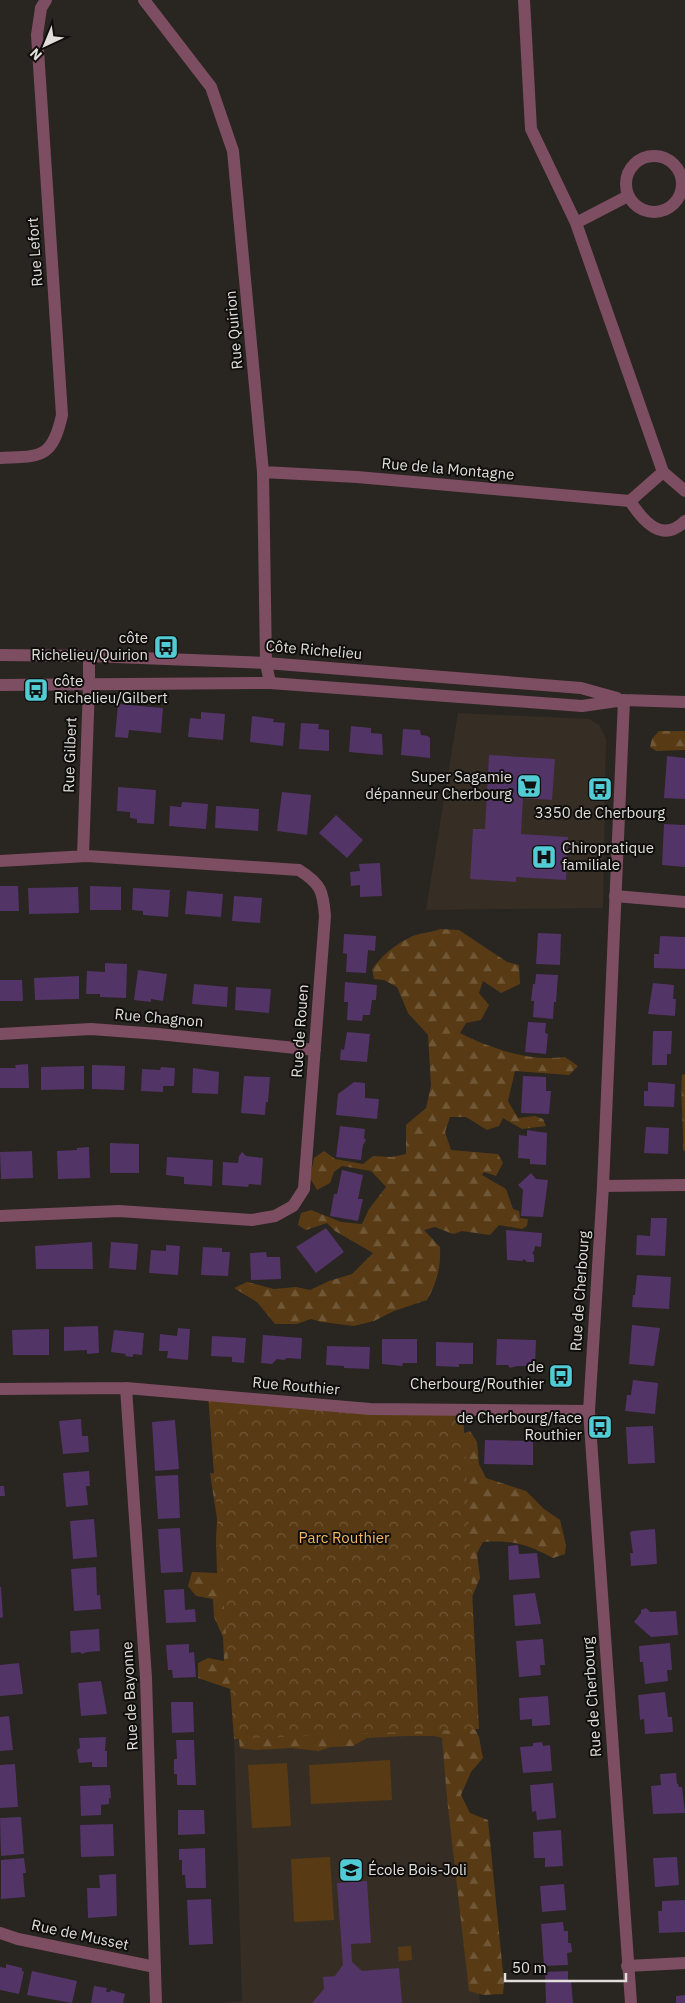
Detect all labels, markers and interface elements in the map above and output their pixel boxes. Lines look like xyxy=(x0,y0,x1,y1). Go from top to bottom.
north arrow xyxy=(20,20,70,70)
text: N xyxy=(26,44,46,64)
street label: Rue Lefort xyxy=(23,217,46,287)
street label: Rue Quirion xyxy=(221,290,246,370)
street label: Rue de la Montagne xyxy=(381,453,515,484)
place label: côte Richelieu/Quirion xyxy=(31,628,148,664)
bus stop icon: côte Richelieu/Quirion xyxy=(153,634,179,660)
street label: Côte Richelieu xyxy=(265,636,363,663)
place label: côte Richelieu/Gilbert xyxy=(54,671,168,707)
bus stop icon: côte Richelieu/Gilbert xyxy=(23,677,49,703)
street label: Rue Gilbert xyxy=(59,717,80,793)
place label: Super Sagamie dépanneur Cherbourg xyxy=(365,767,512,803)
supermarket icon: Super Sagamie dépanneur Cherbourg xyxy=(516,773,542,799)
bus stop icon: 3350 de Cherbourg xyxy=(587,776,613,802)
place label: 3350 de Cherbourg xyxy=(535,803,665,822)
place label: Chiropratique familiale xyxy=(562,838,654,874)
hospital icon: Chiropratique familiale xyxy=(531,844,557,870)
street label: Rue de Rouen xyxy=(287,984,312,1078)
street label: Rue Chagnon xyxy=(114,1004,204,1031)
street label: Rue de Cherbourg xyxy=(566,1230,593,1352)
place label: de Cherbourg/Routhier xyxy=(410,1357,544,1393)
bus stop icon: de Cherbourg/Routhier xyxy=(548,1363,574,1389)
street label: Rue Routhier xyxy=(252,1372,341,1399)
place label: de Cherbourg/face Routhier xyxy=(457,1408,582,1444)
bus stop icon: de Cherbourg/face Routhier xyxy=(587,1414,613,1440)
park label: Parc Routhier xyxy=(298,1528,390,1547)
street label: Rue de Cherbourg xyxy=(578,1636,605,1758)
street label: Rue de Bayonne xyxy=(117,1641,142,1751)
school or university icon: École Bois-Joli xyxy=(338,1857,364,1883)
place label: École Bois-Joli xyxy=(368,1860,467,1879)
street label: Rue de Musset xyxy=(30,1915,131,1954)
scale bar xyxy=(505,1950,626,1982)
text: 50 m xyxy=(512,1958,547,1977)

